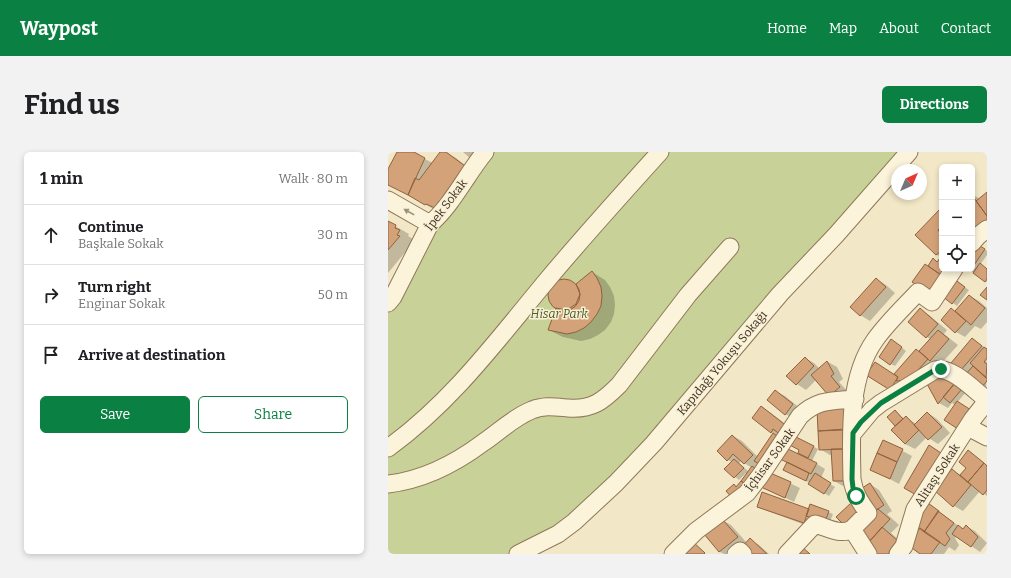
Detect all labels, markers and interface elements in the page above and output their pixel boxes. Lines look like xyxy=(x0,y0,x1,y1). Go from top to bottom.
text: Waypost xyxy=(20,17,98,40)
text: Home xyxy=(767,20,807,37)
text: Map xyxy=(829,20,857,37)
text: About xyxy=(879,20,919,37)
text: Contact xyxy=(941,20,991,37)
button: Directions xyxy=(882,86,987,123)
text: Find us xyxy=(24,88,120,121)
north arrow xyxy=(891,164,927,200)
map controls xyxy=(939,164,975,272)
button: + xyxy=(939,164,975,200)
text: 1 min xyxy=(40,168,83,189)
text: Walk · 80 m xyxy=(278,171,348,186)
street label: İpek Sokak xyxy=(421,176,470,234)
button: − xyxy=(939,200,975,236)
one-way arrow xyxy=(403,209,415,216)
text: Continue xyxy=(78,218,144,236)
icon: ahead xyxy=(40,224,62,246)
text: 30 m xyxy=(317,227,348,242)
text: Başkale Sokak xyxy=(78,236,164,251)
button: locate xyxy=(939,236,975,272)
text: Turn right xyxy=(78,278,151,296)
icon: right xyxy=(40,284,62,306)
text: 50 m xyxy=(318,287,348,302)
text: Enginar Sokak xyxy=(78,296,165,311)
park label: Hisar Park xyxy=(530,307,588,321)
street label: Kapıdağı Yokuşu Sokağı xyxy=(674,308,770,418)
icon: arrive xyxy=(40,344,62,366)
text: Arrive at destination xyxy=(78,346,225,364)
route end xyxy=(932,360,950,378)
button: Save xyxy=(40,396,190,433)
button: Share xyxy=(198,396,348,433)
street label: İçhisar Sokak xyxy=(742,425,798,494)
street label: Alitaşı Sokak xyxy=(912,441,963,509)
route start xyxy=(847,487,865,505)

